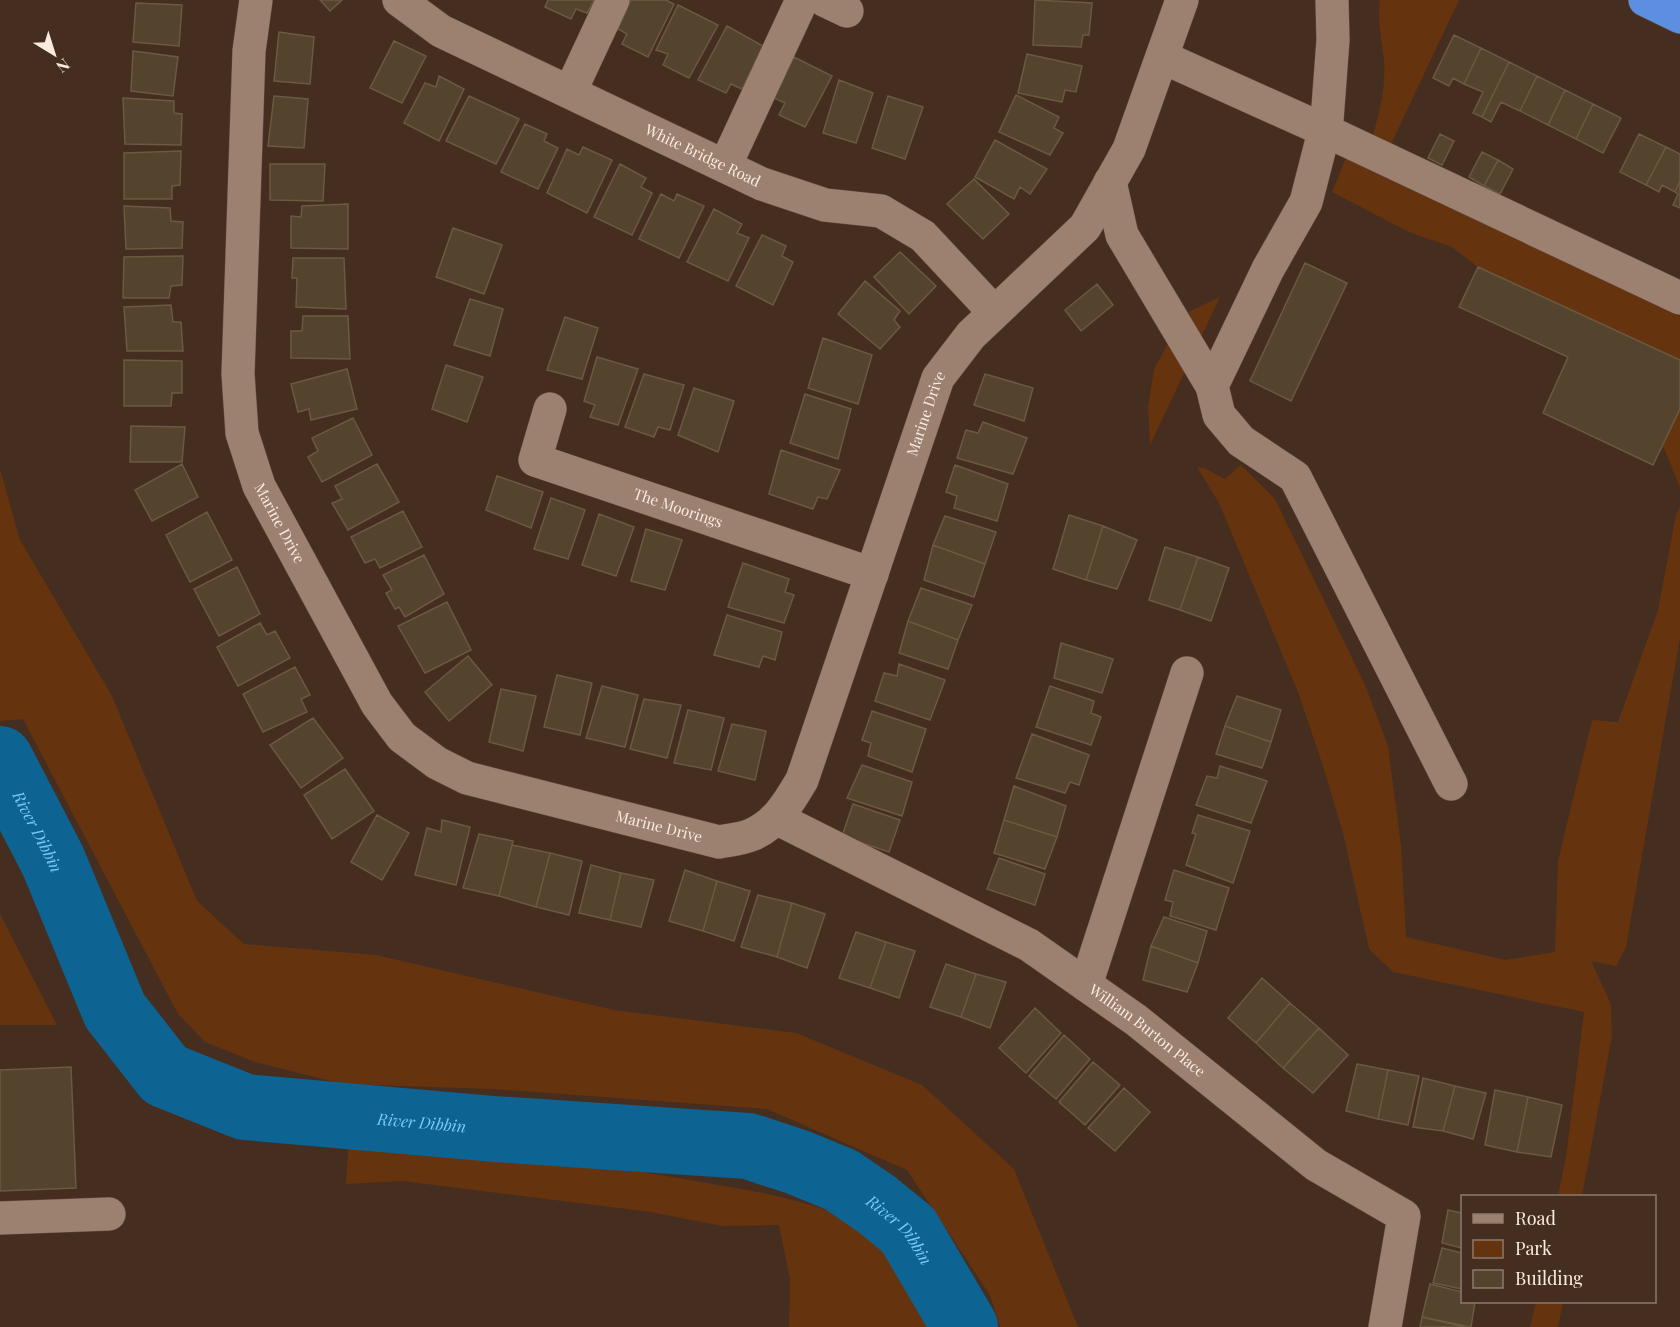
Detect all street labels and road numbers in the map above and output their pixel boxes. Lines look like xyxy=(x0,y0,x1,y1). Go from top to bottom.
street label: White Bridge Road xyxy=(641,118,764,191)
street label: Marine Drive xyxy=(901,366,949,458)
street label: Marine Drive xyxy=(250,479,310,567)
street label: The Moorings xyxy=(631,483,726,532)
street label: Marine Drive xyxy=(614,805,705,846)
street label: William Burton Place xyxy=(1085,979,1210,1081)

